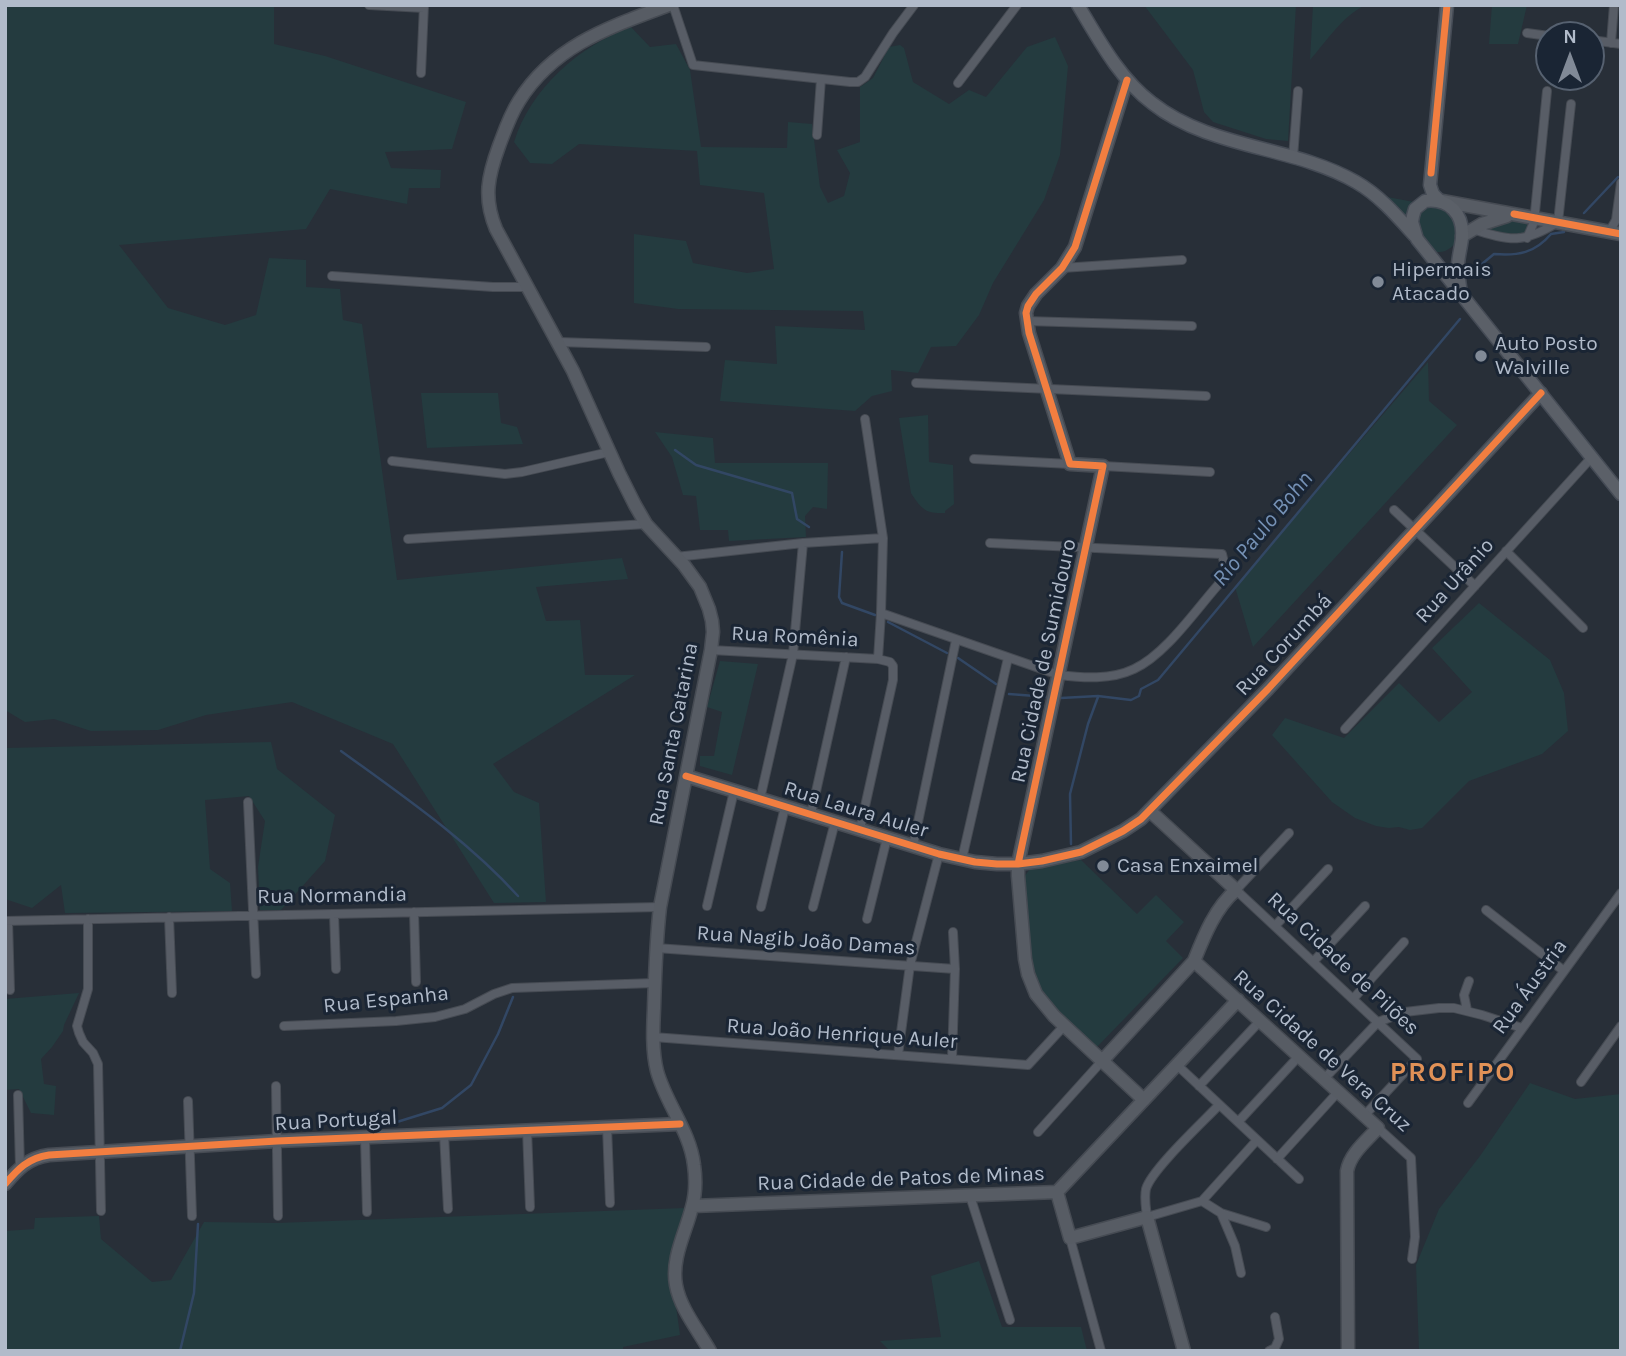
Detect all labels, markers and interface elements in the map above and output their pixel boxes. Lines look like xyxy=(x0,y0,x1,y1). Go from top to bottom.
north arrow xyxy=(1535,21,1605,91)
text: N xyxy=(1563,26,1577,48)
place label: Hipermais Atacado xyxy=(1392,257,1491,307)
marker: Hipermais Atacado xyxy=(1370,274,1386,290)
place label: Auto Posto Walville xyxy=(1495,331,1598,381)
marker: Auto Posto Walville xyxy=(1473,348,1489,364)
water label: Rio Paulo Bohn xyxy=(1207,466,1319,592)
street label: Rua Urânio xyxy=(1410,533,1500,629)
street label: Rua Cidade de Sumidouro xyxy=(1006,537,1082,785)
street label: Rua Corumbá xyxy=(1230,589,1338,701)
street label: Rua Romênia xyxy=(731,621,859,653)
street label: Rua Santa Catarina xyxy=(644,641,704,827)
street label: Rua Laura Auler xyxy=(781,776,931,844)
place label: Casa Enxaimel xyxy=(1117,853,1258,879)
marker: Casa Enxaimel xyxy=(1095,858,1111,874)
street label: Rua Normandia xyxy=(257,882,407,910)
street label: Rua Cidade de Pilões xyxy=(1262,887,1424,1041)
street label: Rua Nagib João Damas xyxy=(696,921,916,961)
street label: Rua Áustria xyxy=(1487,935,1573,1039)
street label: Rua Cidade de Vera Cruz xyxy=(1228,964,1416,1138)
street label: Rua Espanha xyxy=(322,981,450,1019)
street label: Rua João Henrique Auler xyxy=(726,1013,958,1055)
district label: PROFIPO xyxy=(1391,1056,1515,1090)
street label: Rua Portugal xyxy=(274,1105,398,1137)
street label: Rua Cidade de Patos de Minas xyxy=(757,1161,1045,1197)

